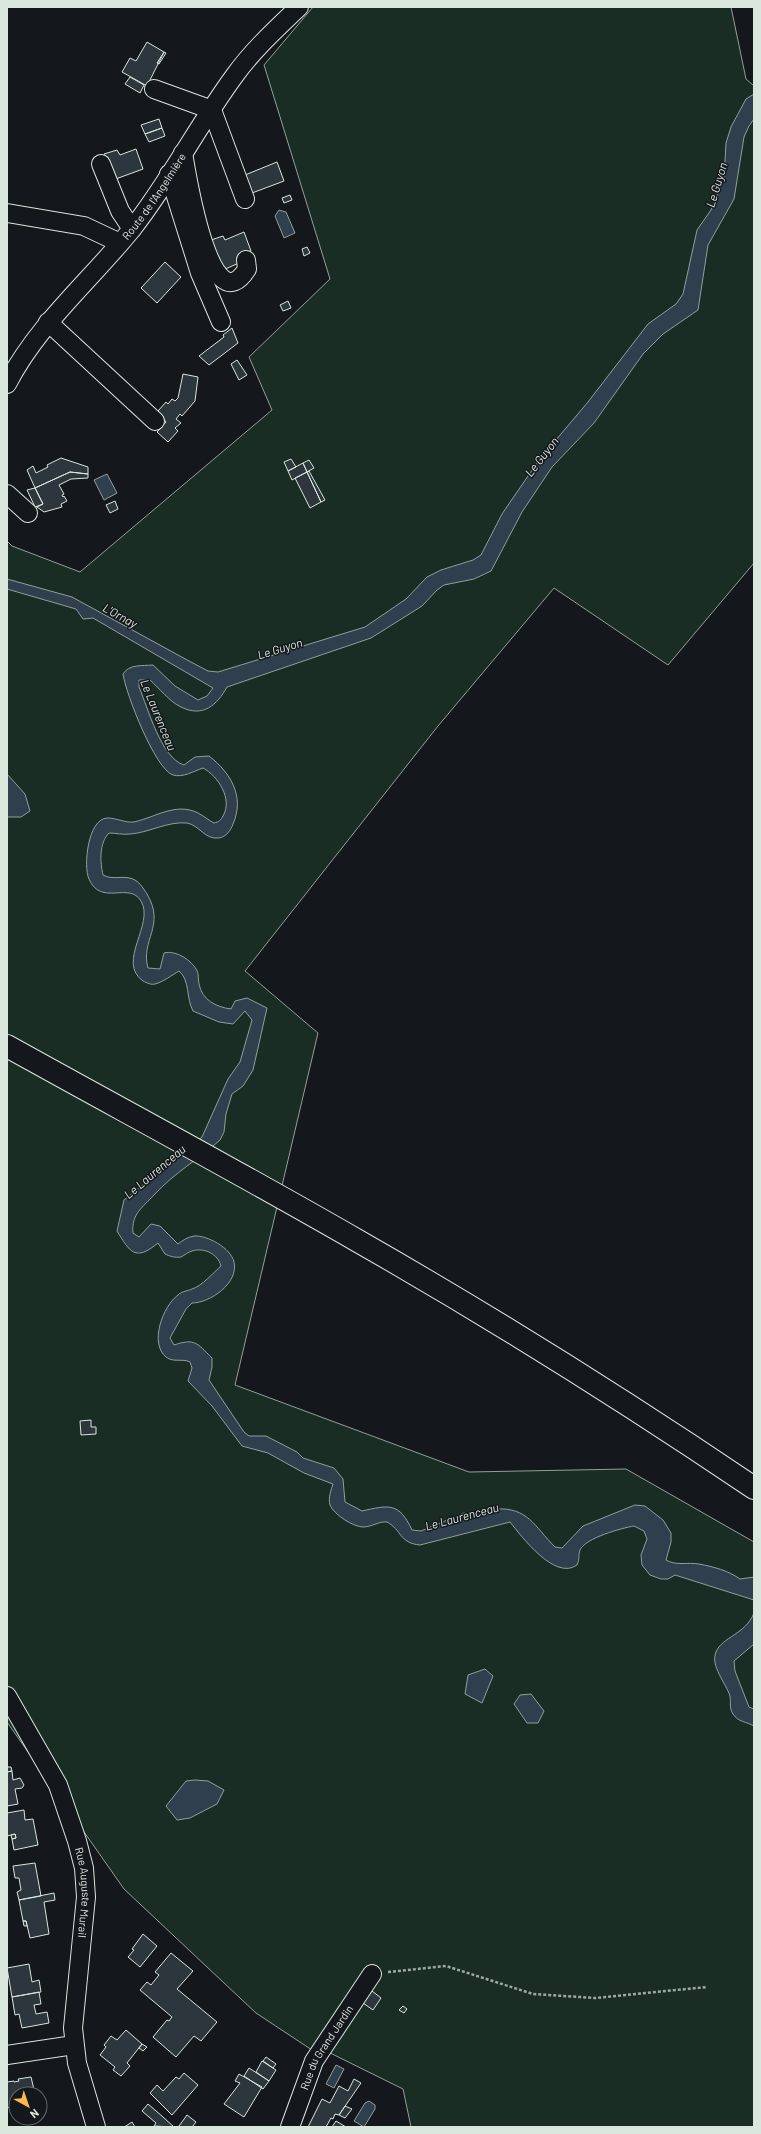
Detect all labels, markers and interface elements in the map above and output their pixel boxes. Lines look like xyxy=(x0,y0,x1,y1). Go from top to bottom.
street label: Route de l'Angelmière xyxy=(119,150,188,242)
water label: Le Guyon xyxy=(703,161,730,209)
water label: Le Guyon xyxy=(521,434,561,479)
water label: L'Ornay xyxy=(101,600,141,631)
water label: Le Guyon xyxy=(256,635,304,662)
water label: Le Laurenceau xyxy=(138,677,180,752)
water label: Le Laurenceau xyxy=(121,1142,188,1201)
water label: Le Laurenceau xyxy=(423,1499,500,1533)
street label: Rue Auguste Murail xyxy=(73,1846,93,1938)
street label: Rue du Grand Jardin xyxy=(297,2002,356,2091)
north arrow xyxy=(8,2086,48,2126)
text: N xyxy=(28,2107,42,2121)

